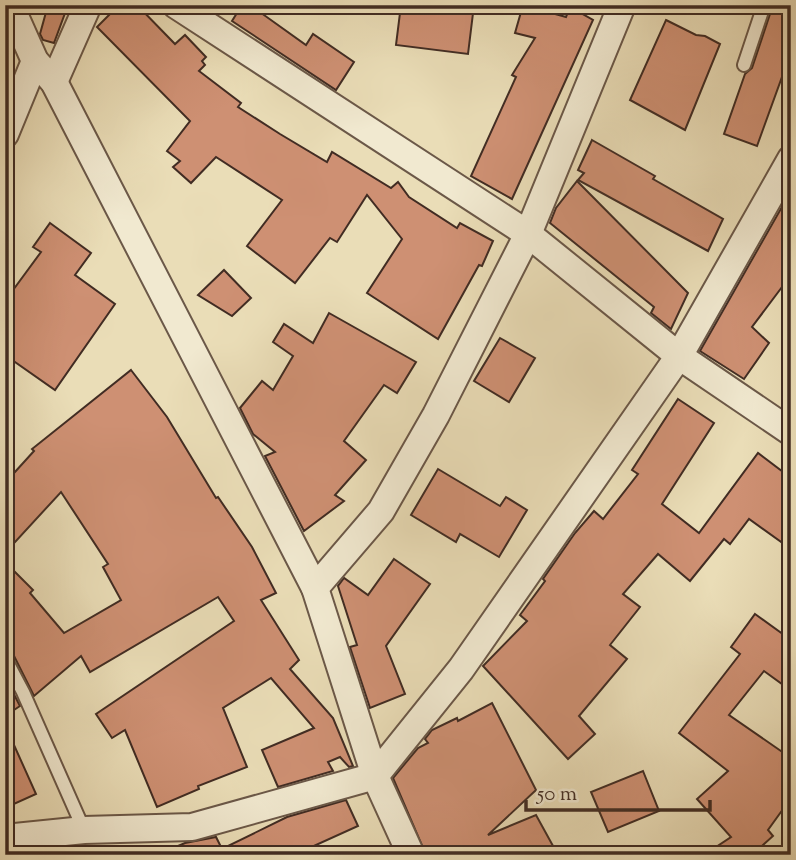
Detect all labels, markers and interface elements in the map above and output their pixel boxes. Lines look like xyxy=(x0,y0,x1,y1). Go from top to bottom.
scale bar xyxy=(526,769,710,813)
text: 50 m xyxy=(536,780,577,810)

